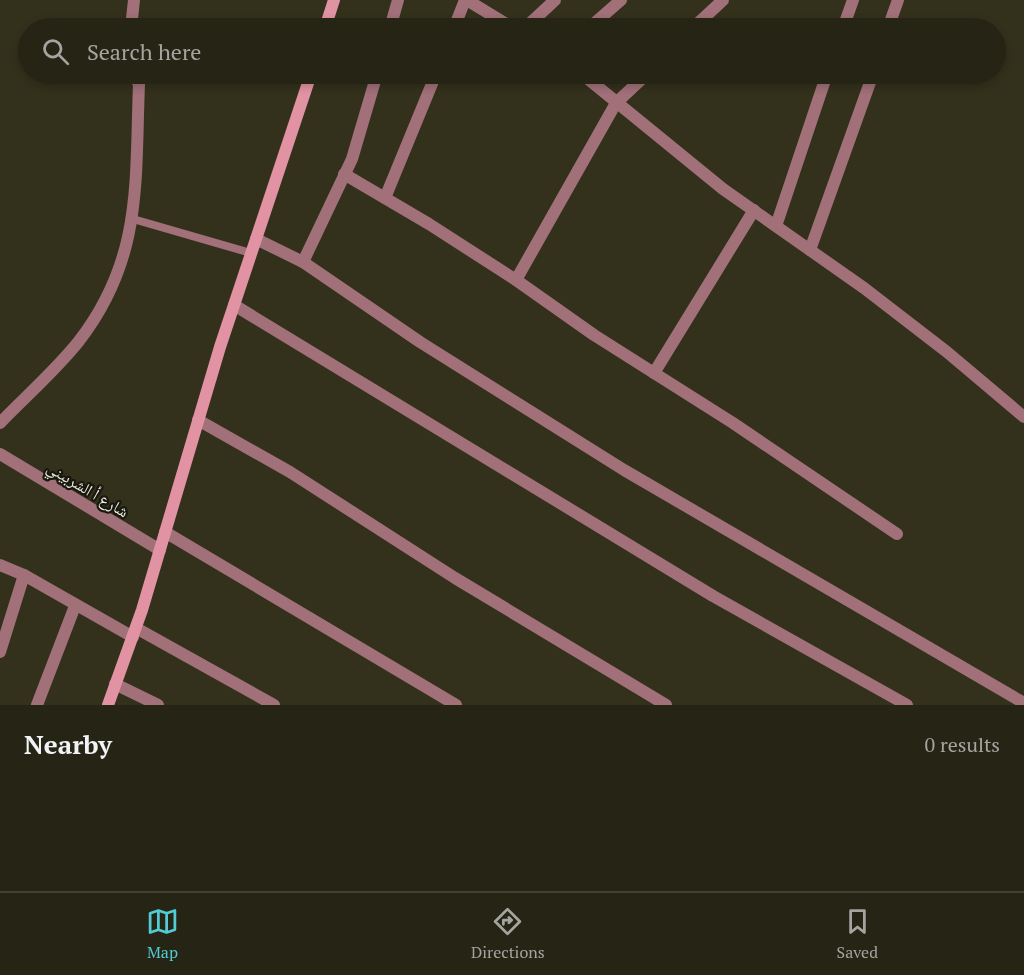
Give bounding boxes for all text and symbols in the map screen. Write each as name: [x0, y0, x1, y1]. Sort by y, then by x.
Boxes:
search box: [18, 18, 1006, 84]
icon: search: [39, 35, 72, 68]
text: Search here: [87, 37, 201, 66]
street label: شارع أ الشربيني: [42, 456, 133, 524]
text: Nearby: [24, 727, 112, 761]
text: 0 results: [925, 731, 1000, 758]
tab: Map: [146, 905, 179, 963]
tab: Directions: [471, 905, 545, 963]
tab: Saved: [837, 905, 878, 963]

